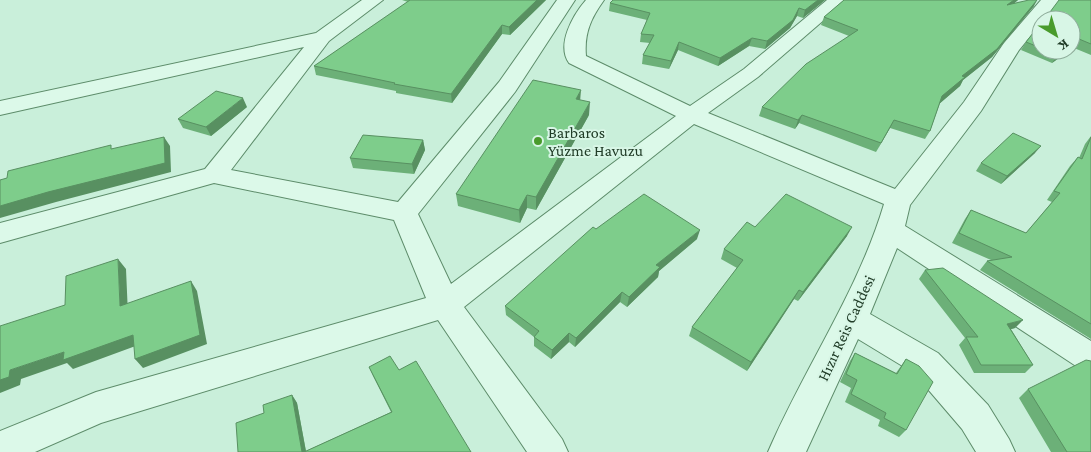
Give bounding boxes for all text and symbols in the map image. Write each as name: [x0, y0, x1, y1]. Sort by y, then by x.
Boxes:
north arrow: [1031, 10, 1081, 60]
text: K: [1055, 36, 1072, 55]
place label: Barbaros Yüzme Havuzu: [548, 124, 643, 159]
marker: Barbaros Yüzme Havuzu: [532, 135, 544, 147]
street label: Hızır Reis Caddesi: [814, 272, 878, 384]

